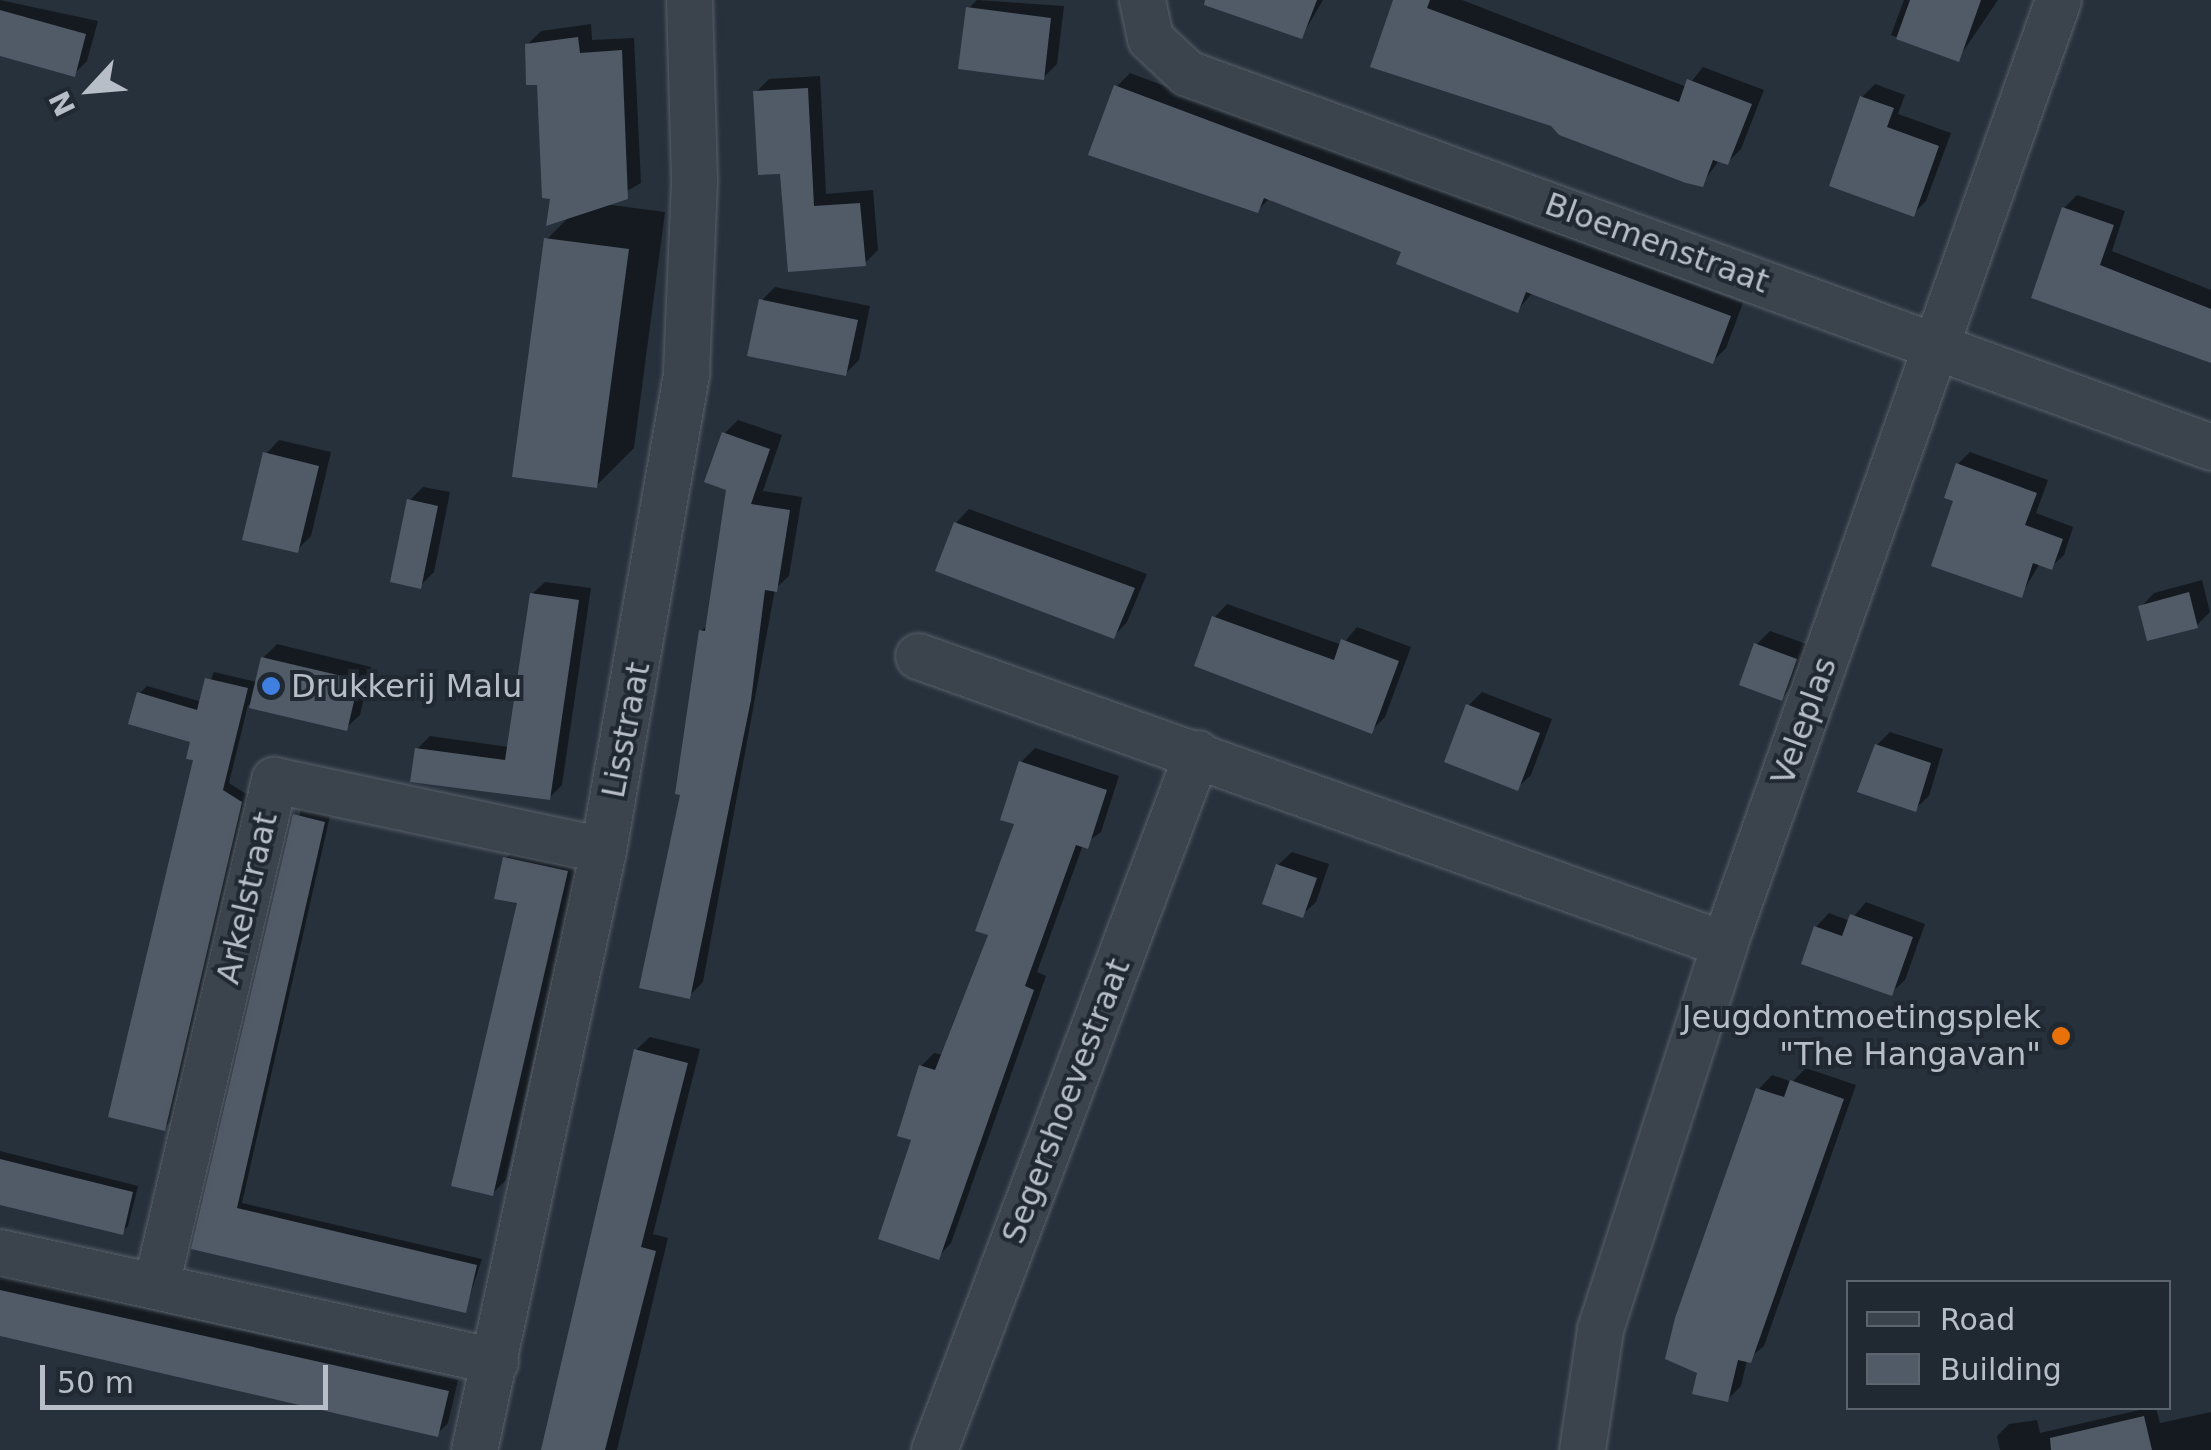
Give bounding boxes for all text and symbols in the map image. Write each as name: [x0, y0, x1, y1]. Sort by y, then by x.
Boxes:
north arrow: [40, 40, 140, 140]
text: N: [43, 86, 83, 121]
street label: Bloemenstraat: [1540, 185, 1774, 301]
street label: Veleplas: [1763, 652, 1845, 790]
street label: Lisstraat: [594, 659, 658, 801]
place label: Drukkerij Malu: [291, 667, 522, 705]
marker: Drukkerij Malu: [260, 675, 282, 697]
street label: Arkelstraat: [209, 808, 285, 988]
street label: Segershoevestraat: [994, 953, 1138, 1249]
place label: Jeugdontmoetingsplek "The Hangavan": [1682, 999, 2041, 1074]
marker: Jeugdontmoetingsplek "The Hangavan": [2050, 1025, 2072, 1047]
legend: [1846, 1280, 2171, 1410]
text: Road: [1940, 1302, 2015, 1337]
scale bar: [45, 1345, 332, 1407]
text: Building: [1940, 1352, 2062, 1387]
text: 50 m: [57, 1365, 134, 1400]

